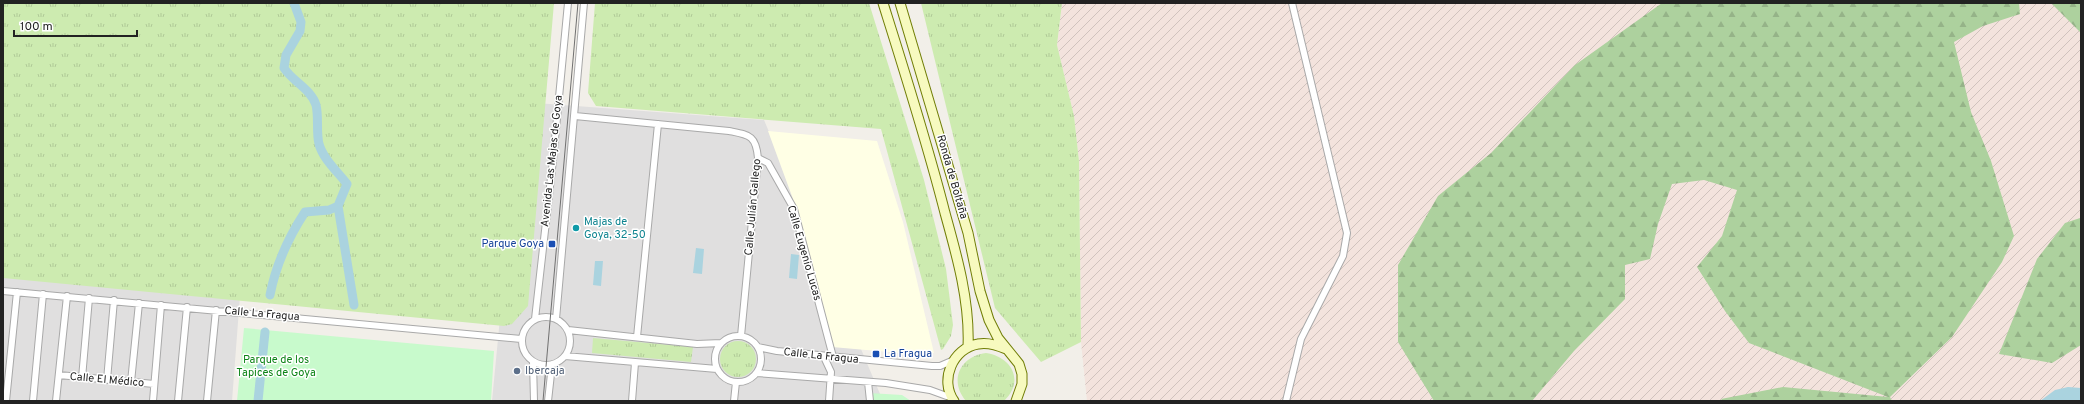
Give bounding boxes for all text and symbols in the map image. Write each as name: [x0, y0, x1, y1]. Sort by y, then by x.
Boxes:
scale bar: [14, 12, 137, 38]
text: 100 m: [20, 19, 53, 35]
street label: Avenida Las Majas de Goya: [538, 94, 566, 228]
street label: Ronda de Boltaña: [933, 133, 971, 221]
street label: Calle Julián Gallego: [742, 158, 764, 256]
street label: Calle Eugenio Lucas: [784, 204, 824, 302]
place label: Majas de Goya, 32-50: [584, 215, 646, 242]
marker: Majas de Goya, 32-50: [571, 223, 581, 233]
place label: Parque Goya: [481, 237, 544, 251]
marker: Parque Goya: [547, 239, 557, 249]
street label: Calle La Fragua: [224, 304, 300, 324]
street label: Calle La Fragua: [783, 345, 859, 367]
place label: La Fragua: [884, 347, 932, 361]
marker: La Fragua: [871, 349, 881, 359]
park label: Parque de los Tapices de Goya: [236, 353, 316, 380]
place label: Ibercaja: [525, 364, 565, 378]
marker: Ibercaja: [512, 366, 522, 376]
street label: Calle El Médico: [69, 370, 145, 390]

